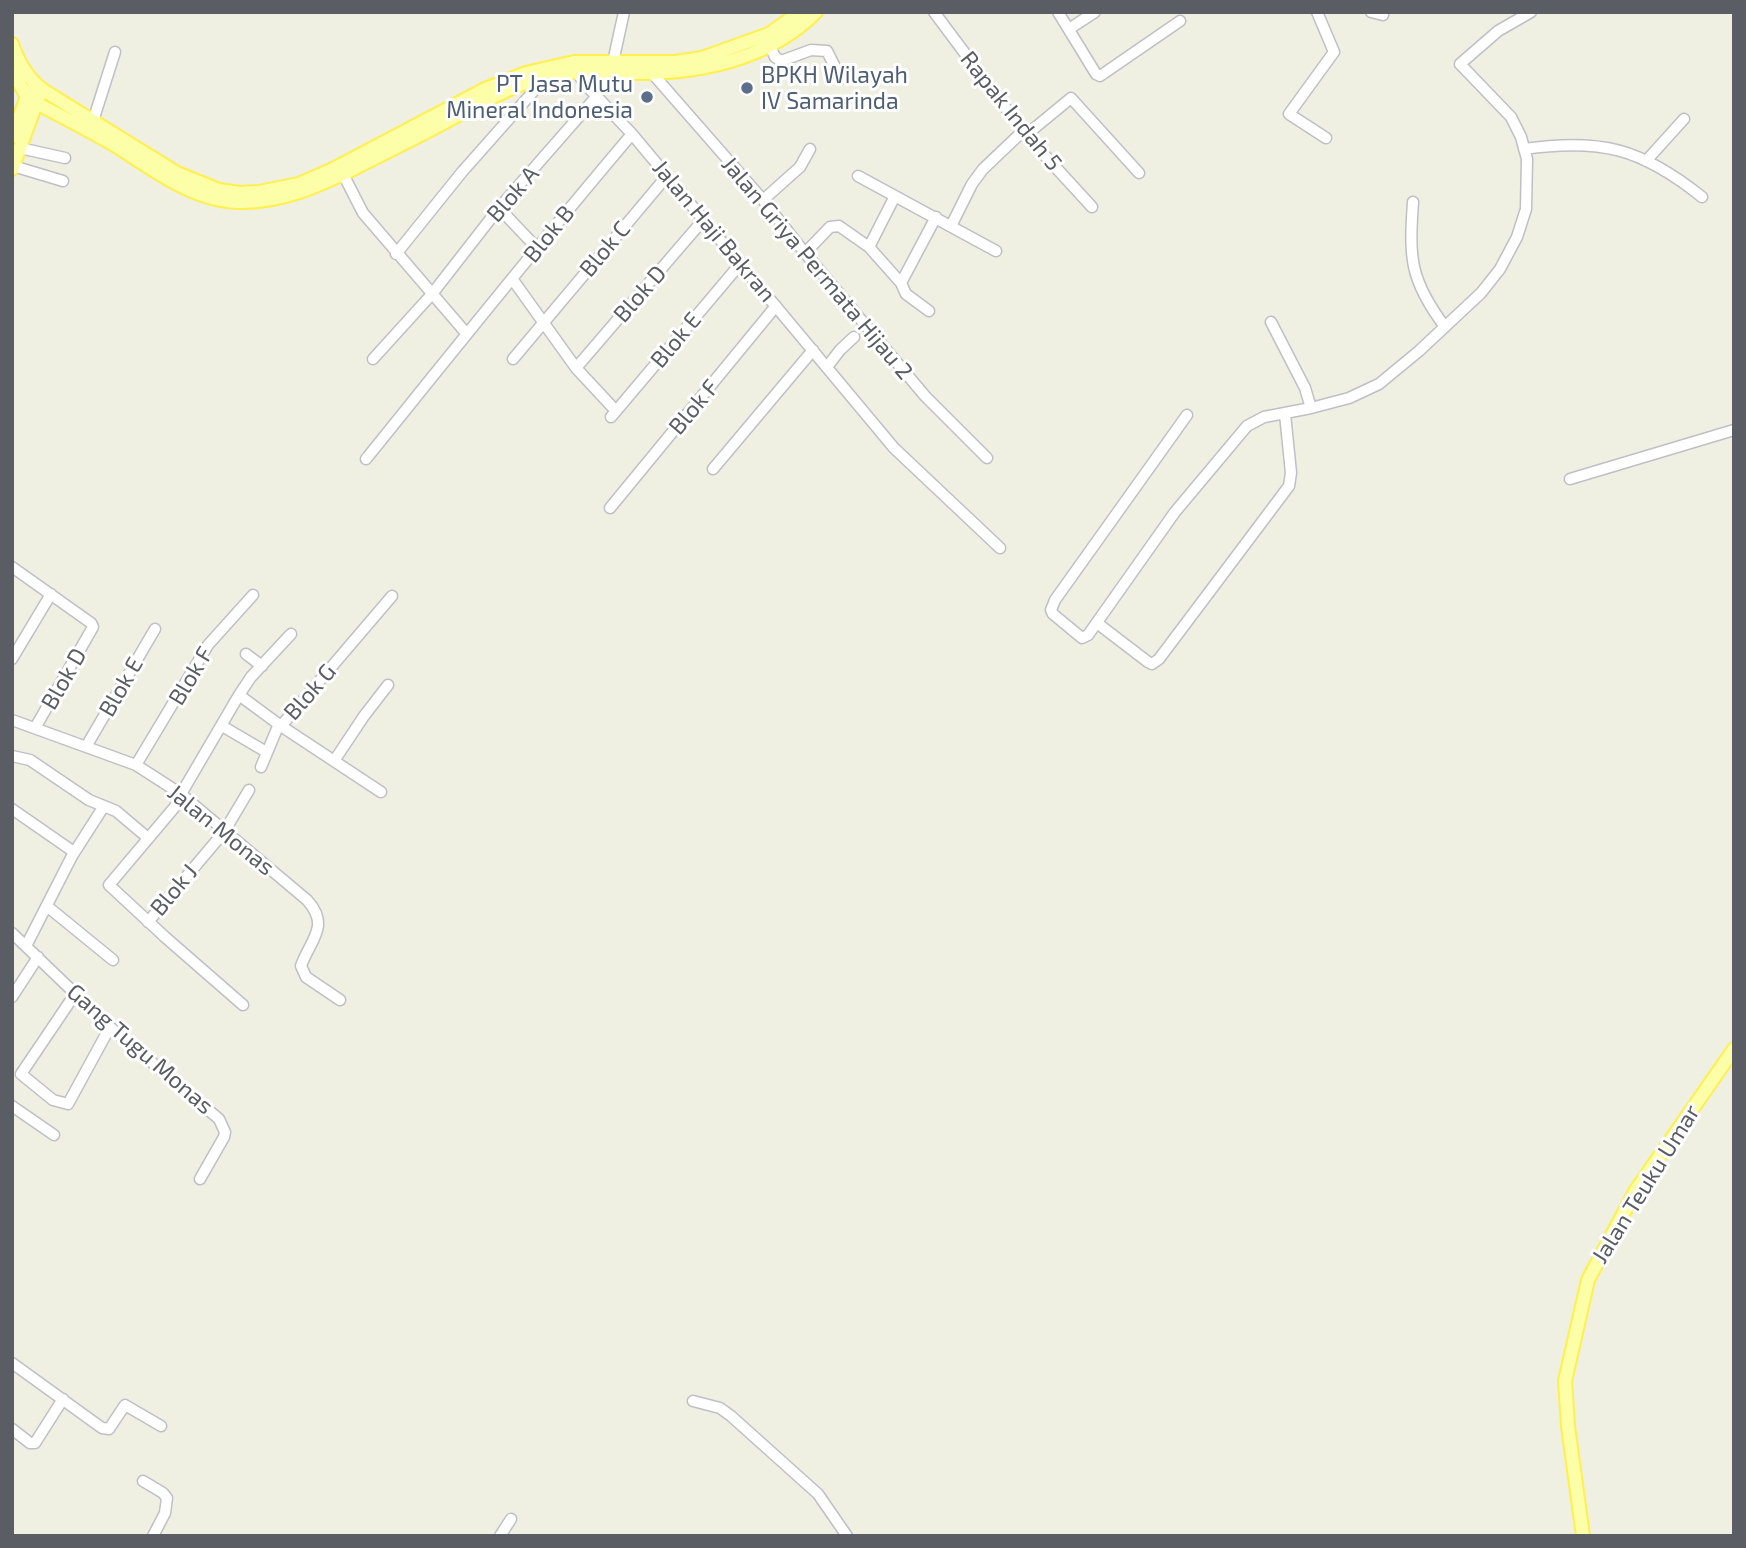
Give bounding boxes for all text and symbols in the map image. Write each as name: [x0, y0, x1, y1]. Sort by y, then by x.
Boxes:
street label: Rapak Indah 5: [954, 46, 1068, 176]
place label: BPKH Wilayah IV Samarinda: [761, 61, 908, 115]
place label: PT Jasa Mutu Mineral Indonesia: [446, 70, 633, 124]
marker: BPKH Wilayah IV Samarinda: [739, 80, 755, 96]
marker: PT Jasa Mutu Mineral Indonesia: [639, 89, 655, 105]
street label: Jalan Griya Permata Hijau 2: [716, 151, 918, 385]
street label: Jalan Haji Bakran: [647, 154, 781, 308]
street label: Blok A: [481, 160, 545, 228]
street label: Blok B: [518, 200, 580, 268]
street label: Blok C: [574, 216, 636, 282]
street label: Blok D: [608, 260, 672, 328]
street label: Blok E: [645, 307, 707, 373]
street label: Blok F: [663, 374, 725, 440]
street label: Blok F: [163, 642, 219, 710]
street label: Blok D: [35, 643, 93, 715]
street label: Blok E: [93, 652, 149, 722]
street label: Blok G: [278, 658, 342, 726]
street label: Jalan Monas: [162, 779, 280, 881]
street label: Blok J: [145, 859, 203, 921]
street label: Gang Tugu Monas: [61, 978, 219, 1120]
street label: Jalan Teuku Umar: [1586, 1100, 1706, 1268]

